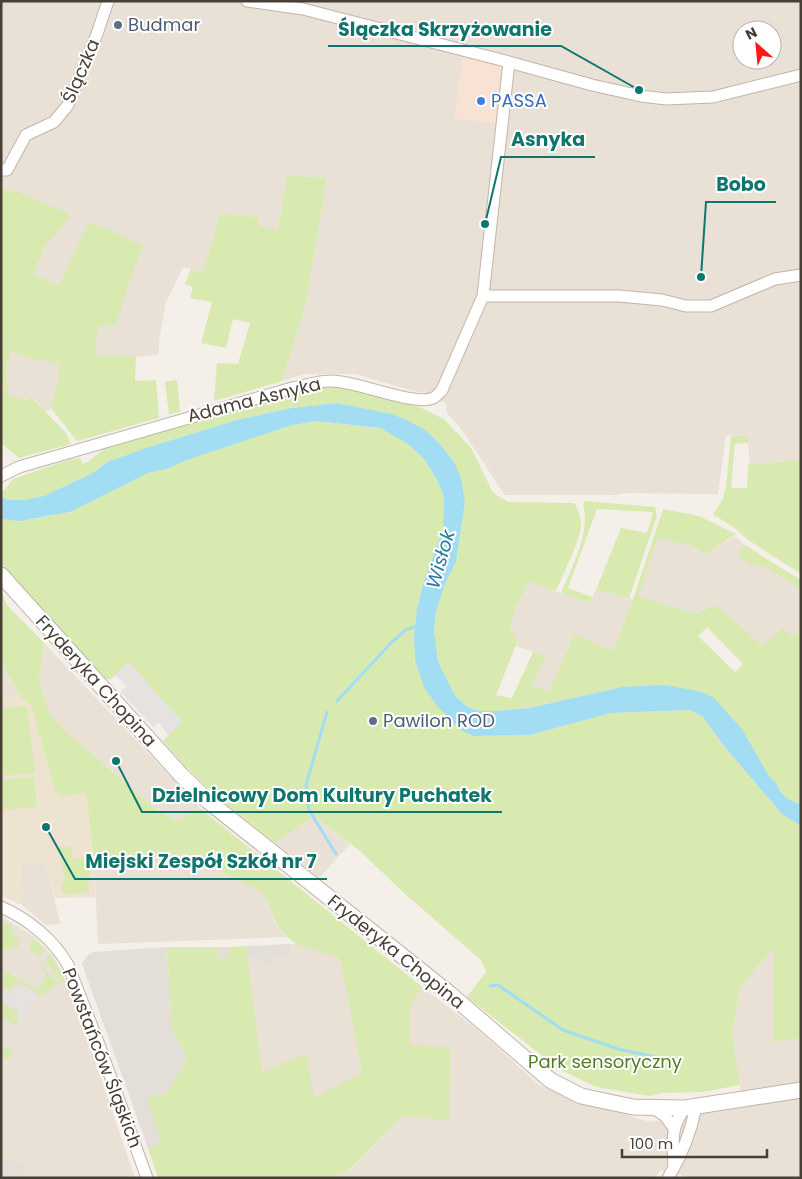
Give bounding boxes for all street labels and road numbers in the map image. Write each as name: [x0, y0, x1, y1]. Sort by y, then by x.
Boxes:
street label: Ślączka: [56, 35, 105, 107]
street label: Adama Asnyka: [185, 371, 323, 428]
street label: Fryderyka Chopina: [30, 609, 162, 752]
street label: Fryderyka Chopina: [323, 889, 470, 1015]
street label: Powstańców Śląskich: [57, 964, 148, 1151]

